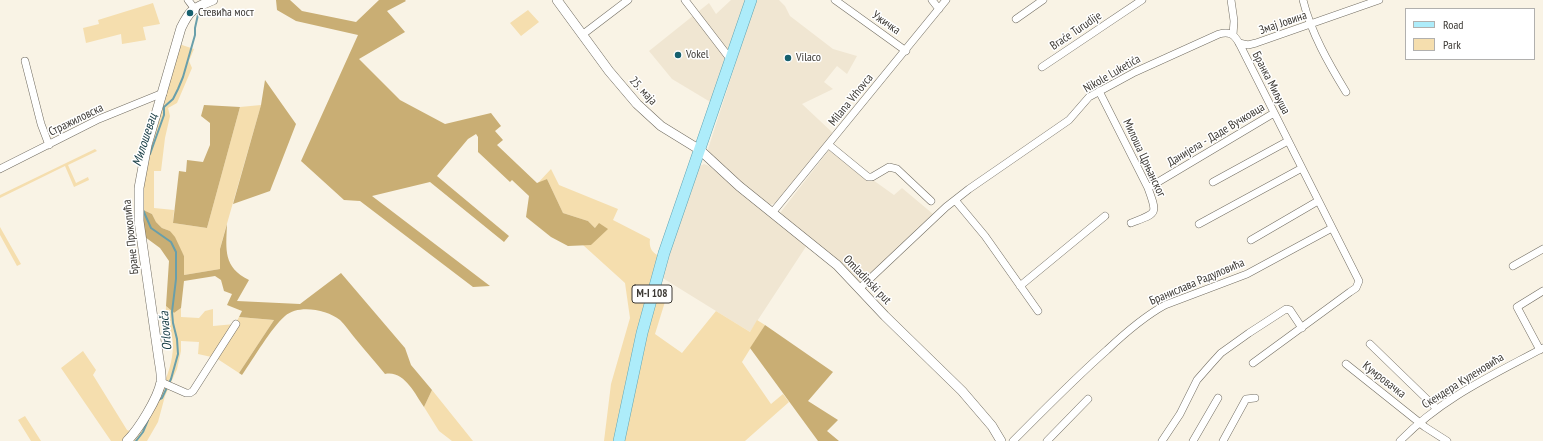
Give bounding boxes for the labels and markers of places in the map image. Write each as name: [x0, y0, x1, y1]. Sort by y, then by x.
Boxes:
place label: Стевића мост: [198, 6, 254, 20]
marker: Стевића мост: [185, 8, 195, 18]
place label: Vokel: [686, 48, 708, 62]
marker: Vokel: [673, 50, 683, 60]
place label: Vilaco: [796, 51, 821, 65]
marker: Vilaco: [783, 53, 793, 63]

